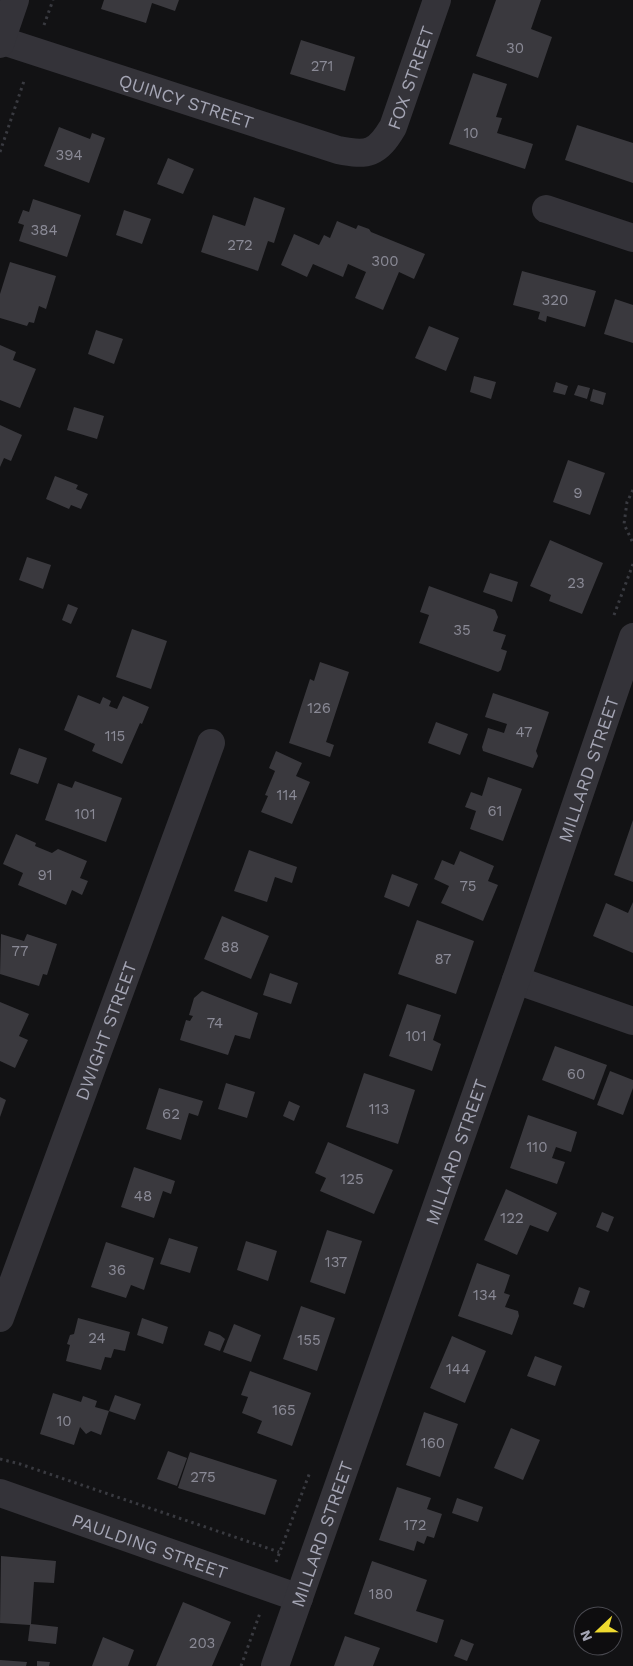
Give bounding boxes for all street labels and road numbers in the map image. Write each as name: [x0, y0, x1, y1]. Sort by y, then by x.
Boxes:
street label: FOX STREET: [382, 23, 438, 132]
street label: QUINCY STREET: [116, 69, 257, 132]
street label: MILLARD STREET: [553, 693, 623, 845]
street label: DWIGHT STREET: [70, 958, 140, 1103]
street label: MILLARD STREET: [420, 1076, 491, 1227]
street label: MILLARD STREET: [286, 1458, 357, 1610]
street label: PAULDING STREET: [69, 1509, 231, 1583]

